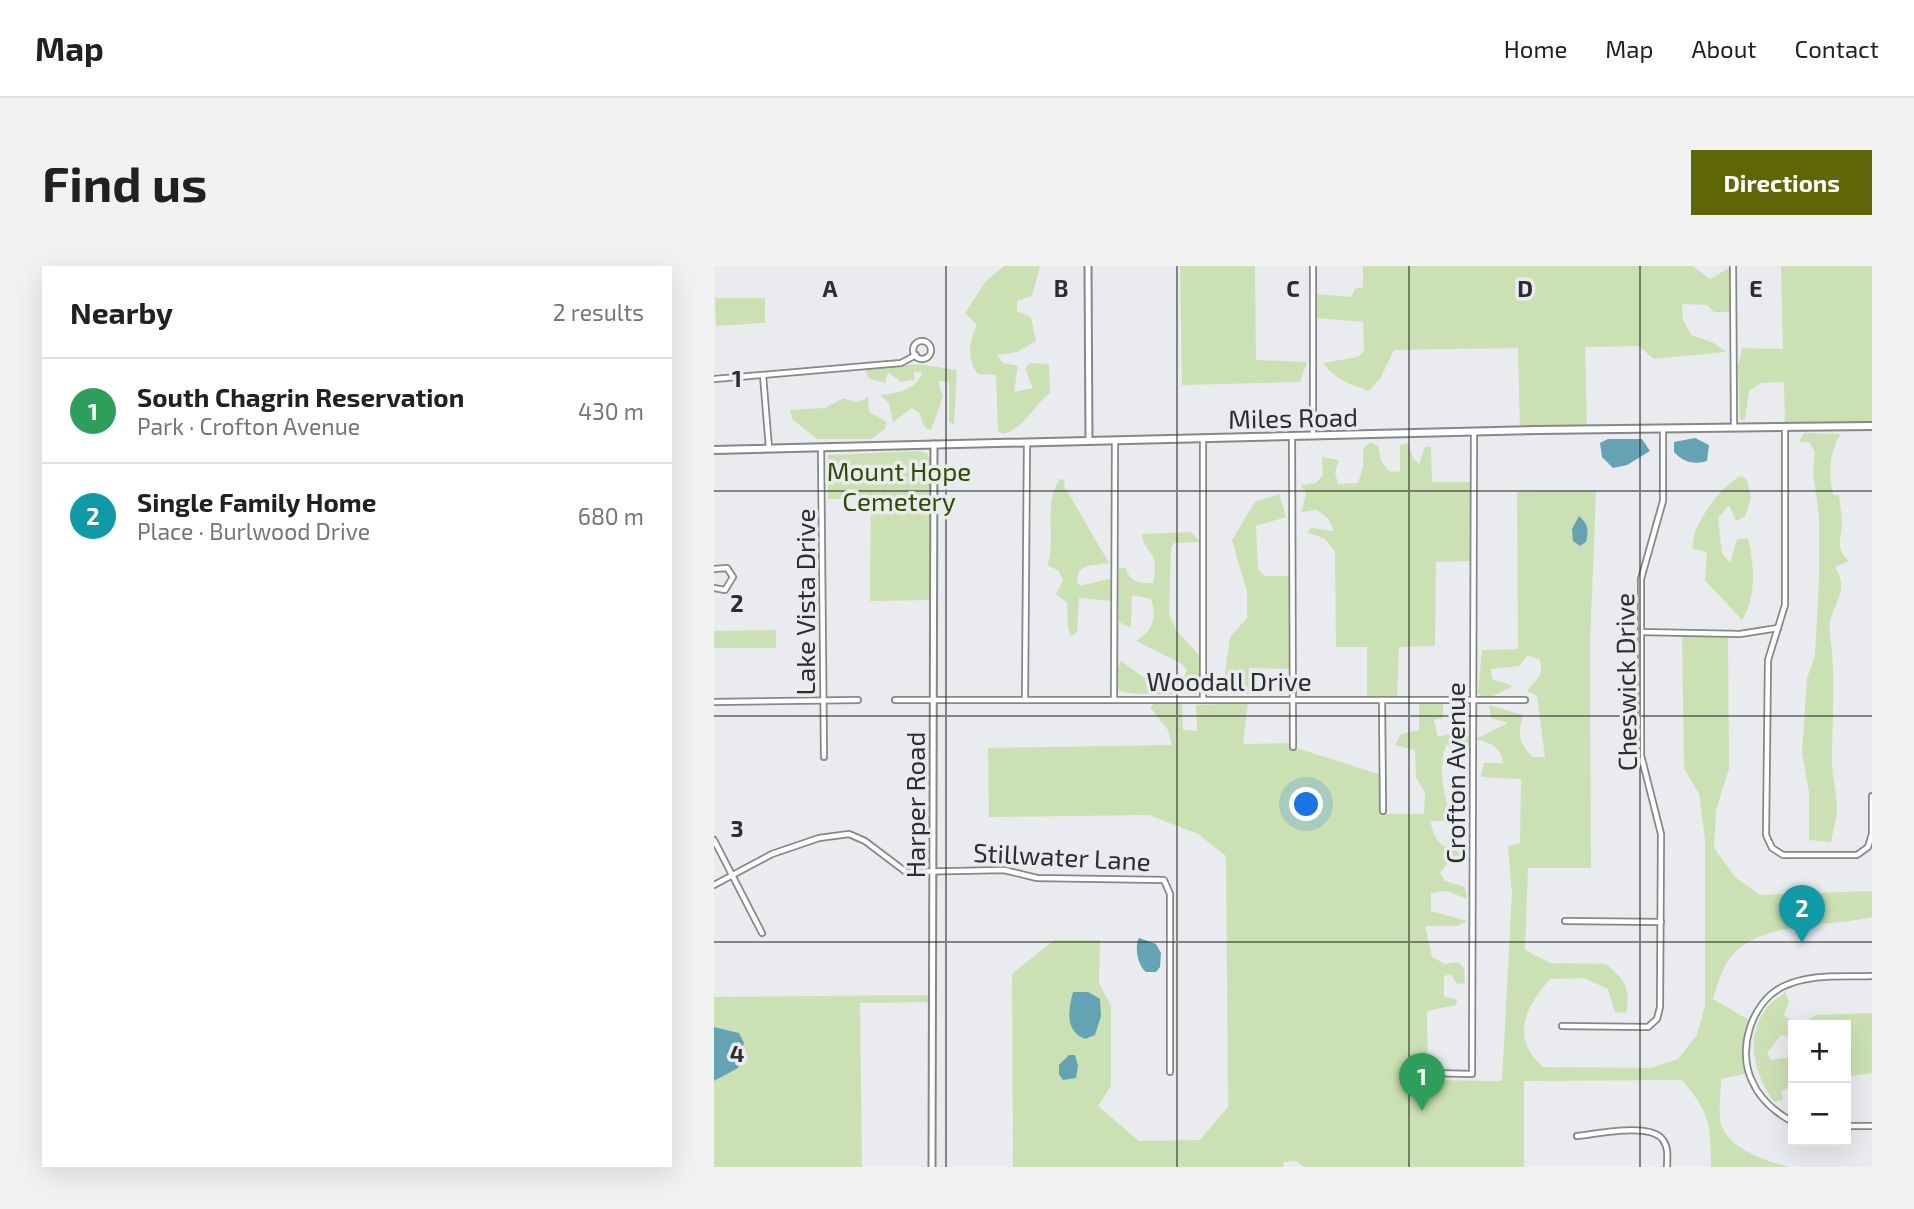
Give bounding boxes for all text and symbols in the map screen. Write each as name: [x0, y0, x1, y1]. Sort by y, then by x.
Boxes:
text: Map: [35, 28, 104, 68]
text: Home: [1504, 34, 1567, 63]
text: Map: [1605, 34, 1653, 63]
text: About: [1691, 34, 1757, 63]
text: Contact: [1795, 34, 1879, 63]
button: Directions: [1691, 150, 1872, 215]
text: Find us: [42, 153, 207, 212]
text: A: [822, 274, 838, 302]
text: B: [1054, 274, 1068, 302]
text: C: [1286, 274, 1300, 302]
text: D: [1517, 274, 1533, 302]
text: E: [1749, 274, 1763, 302]
text: Nearby: [70, 294, 173, 330]
text: 2 results: [553, 298, 644, 326]
text: 1: [732, 364, 742, 392]
text: South Chagrin Reservation: [137, 381, 464, 412]
text: 1: [88, 397, 98, 425]
text: 430 m: [578, 397, 644, 425]
street label: Miles Road: [1228, 400, 1358, 434]
text: Park · Crofton Avenue: [137, 412, 360, 440]
park label: Mount Hope Cemetery: [827, 455, 971, 516]
text: Single Family Home: [137, 486, 376, 517]
text: 2: [86, 502, 100, 530]
text: 680 m: [578, 502, 644, 530]
street label: Lake Vista Drive: [789, 509, 820, 695]
text: Place · Burlwood Drive: [137, 517, 370, 545]
text: 2: [730, 589, 744, 617]
street label: Cheswick Drive: [1608, 593, 1642, 771]
street label: Woodall Drive: [1146, 665, 1312, 696]
street label: Crofton Avenue: [1439, 682, 1470, 864]
street label: Harper Road: [899, 732, 930, 878]
your location: [1289, 787, 1323, 821]
text: 3: [730, 814, 744, 842]
street label: Stillwater Lane: [972, 836, 1152, 876]
pin: 2: [1779, 885, 1825, 943]
map controls: [1788, 1020, 1851, 1146]
button: +: [1788, 1020, 1851, 1083]
text: 4: [730, 1039, 744, 1067]
pin: 1: [1399, 1053, 1445, 1111]
button: −: [1788, 1083, 1851, 1146]

